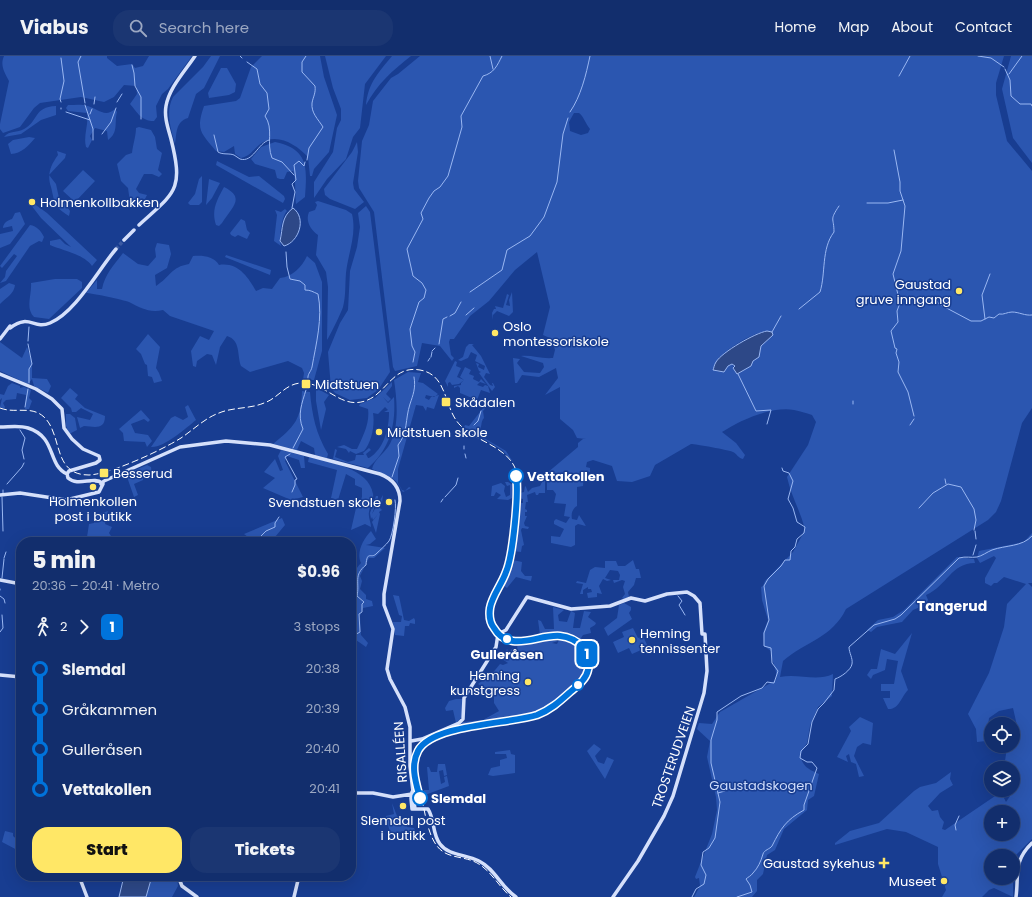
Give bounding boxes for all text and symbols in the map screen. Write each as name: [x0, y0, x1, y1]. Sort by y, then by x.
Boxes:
search box: [113, 10, 393, 46]
text: Viabus: [20, 14, 89, 41]
icon: search: [127, 17, 149, 39]
text: Search here: [159, 17, 249, 38]
text: Home: [774, 17, 816, 37]
text: Map: [838, 17, 869, 37]
text: About: [891, 17, 933, 37]
text: Contact: [955, 17, 1012, 37]
place label: Holmenkollbakken: [40, 193, 159, 212]
marker: Holmenkollbakken: [27, 197, 37, 207]
place label: Gaustad gruve inngang: [856, 275, 951, 309]
marker: Gaustad gruve inngang: [954, 286, 964, 296]
place label: Oslo montessoriskole: [503, 317, 609, 351]
marker: Oslo montessoriskole: [490, 328, 500, 338]
place label: Midtstuen: [315, 375, 379, 394]
marker: Midtstuen: [300, 378, 312, 390]
place label: Skådalen: [455, 393, 515, 412]
marker: Skådalen: [440, 396, 452, 408]
place label: Midtstuen skole: [387, 423, 488, 442]
marker: Midtstuen skole: [374, 427, 384, 437]
place label: Besserud: [113, 464, 173, 483]
marker: Besserud: [98, 467, 110, 479]
place label: Vettakollen: [527, 467, 605, 486]
marker: Vettakollen: [508, 468, 524, 484]
marker: Holmenkollen post i butikk: [88, 482, 98, 492]
place label: Holmenkollen post i butikk: [49, 492, 137, 526]
place label: Svendstuen skole: [268, 493, 381, 512]
marker: Svendstuen skole: [384, 497, 394, 507]
text: 5 min: [32, 545, 96, 576]
text: $0.96: [297, 561, 340, 582]
text: 20:36 – 20:41 · Metro: [32, 576, 160, 595]
district label: Tangerud: [917, 596, 987, 616]
icon: walk: [32, 616, 54, 638]
icon: forward: [73, 616, 95, 638]
text: 2: [60, 617, 67, 636]
text: 1: [109, 617, 115, 637]
text: 3 stops: [293, 617, 340, 636]
place label: Heming tennissenter: [640, 624, 720, 658]
marker: Gulleråsen: [501, 633, 513, 645]
marker: Heming tennissenter: [627, 635, 637, 645]
line badge: 1: [574, 641, 600, 667]
text: 1: [584, 644, 590, 664]
place label: Gulleråsen: [471, 645, 544, 664]
text: Slemdal: [62, 659, 126, 680]
text: 20:38: [306, 659, 340, 678]
place label: Heming kunstgress: [450, 666, 520, 700]
marker: Heming kunstgress: [523, 677, 533, 687]
unlabelled marker: [572, 679, 584, 691]
text: Gråkammen: [62, 699, 157, 720]
text: 20:39: [306, 699, 340, 718]
street label: TROSTERUDVEIEN: [647, 704, 700, 811]
map controls: [984, 717, 1020, 885]
button: locate: [984, 717, 1020, 753]
street label: RISALLÉEN: [389, 721, 412, 783]
text: Gulleråsen: [62, 739, 142, 760]
text: 20:40: [305, 739, 340, 758]
button: layers: [984, 761, 1020, 797]
park label: Gaustadskogen: [709, 776, 813, 795]
text: Vettakollen: [62, 779, 152, 800]
text: 20:41: [309, 779, 340, 798]
place label: Slemdal: [431, 789, 486, 808]
marker: Slemdal: [412, 790, 428, 806]
marker: Slemdal post i butikk: [398, 801, 408, 811]
button: +: [984, 805, 1020, 841]
place label: Slemdal post i butikk: [360, 811, 446, 845]
button: Start: [32, 827, 182, 873]
button: Tickets: [190, 827, 340, 873]
button: −: [984, 849, 1020, 885]
place label: Gaustad sykehus: [763, 854, 875, 873]
marker: Gaustad sykehus: [878, 857, 890, 869]
place label: Museet: [889, 872, 936, 891]
marker: Museet: [939, 876, 949, 886]

